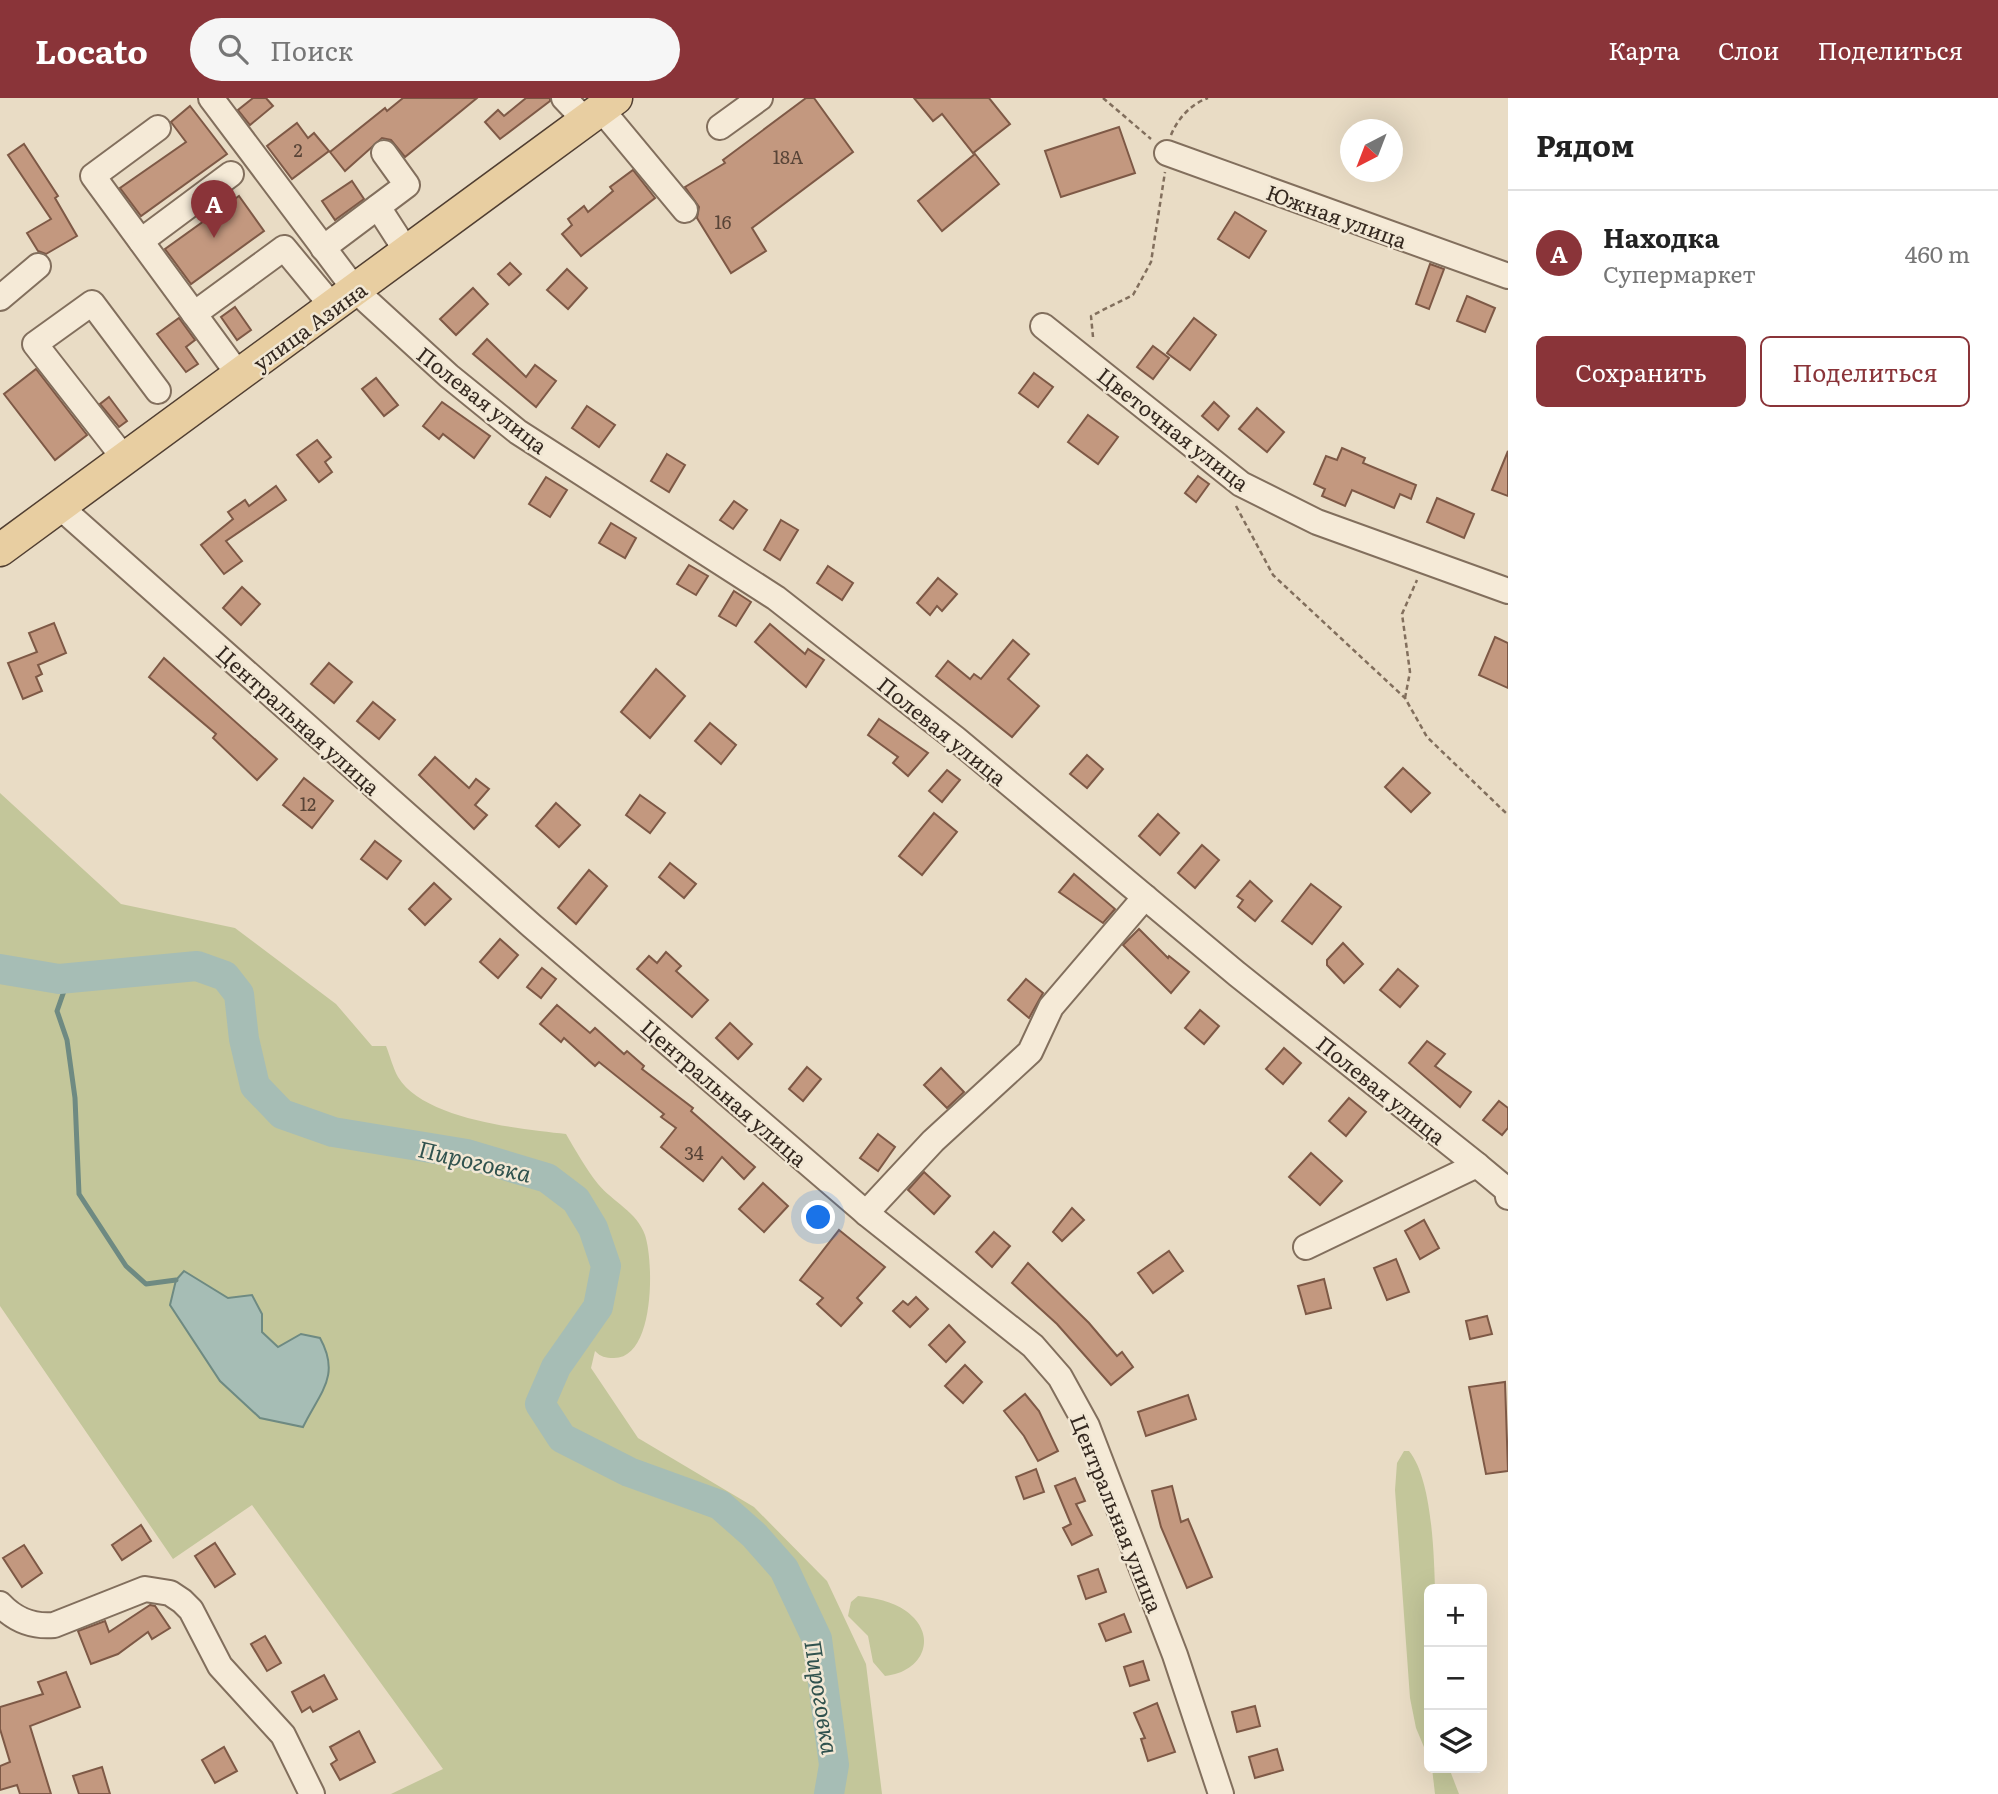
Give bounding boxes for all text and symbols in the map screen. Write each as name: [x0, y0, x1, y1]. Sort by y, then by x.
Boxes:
search box: [190, 18, 680, 81]
text: Locato: [35, 25, 148, 74]
icon: search: [214, 30, 252, 68]
text: Поиск: [270, 30, 353, 69]
text: Карта: [1608, 32, 1680, 67]
text: Слои: [1718, 32, 1779, 67]
text: Поделиться: [1817, 32, 1963, 67]
north arrow: [1340, 119, 1403, 182]
text: Рядом: [1536, 122, 1634, 166]
house number: 2: [293, 136, 303, 163]
house number: 18А: [773, 143, 803, 170]
street label: Южная улица: [1262, 175, 1412, 255]
pin: A: [191, 180, 237, 238]
house number: 16: [715, 208, 732, 235]
text: Находка: [1603, 217, 1720, 256]
text: A: [1550, 236, 1568, 270]
text: 460 m: [1905, 236, 1970, 270]
text: Супермаркет: [1603, 256, 1756, 290]
street label: улица Азина: [246, 273, 373, 377]
button: Сохранить: [1536, 336, 1746, 407]
button: Поделиться: [1760, 336, 1970, 407]
street label: Полевая улица: [411, 338, 555, 460]
street label: Цветочная улица: [1092, 359, 1257, 498]
street label: Центральная улица: [210, 637, 388, 802]
street label: Полевая улица: [872, 668, 1015, 792]
house number: 12: [300, 790, 316, 817]
street label: Центральная улица: [635, 1011, 815, 1173]
street label: Полевая улица: [1311, 1027, 1454, 1151]
water label: Пироговка: [415, 1130, 535, 1190]
house number: 34: [684, 1139, 704, 1166]
your location: [801, 1200, 835, 1234]
street label: Центральная улица: [1064, 1409, 1172, 1617]
map controls: [1424, 1584, 1487, 1773]
button: +: [1424, 1584, 1487, 1647]
water label: Пироговка: [797, 1638, 849, 1756]
button: −: [1424, 1647, 1487, 1710]
button: layers: [1424, 1710, 1487, 1773]

